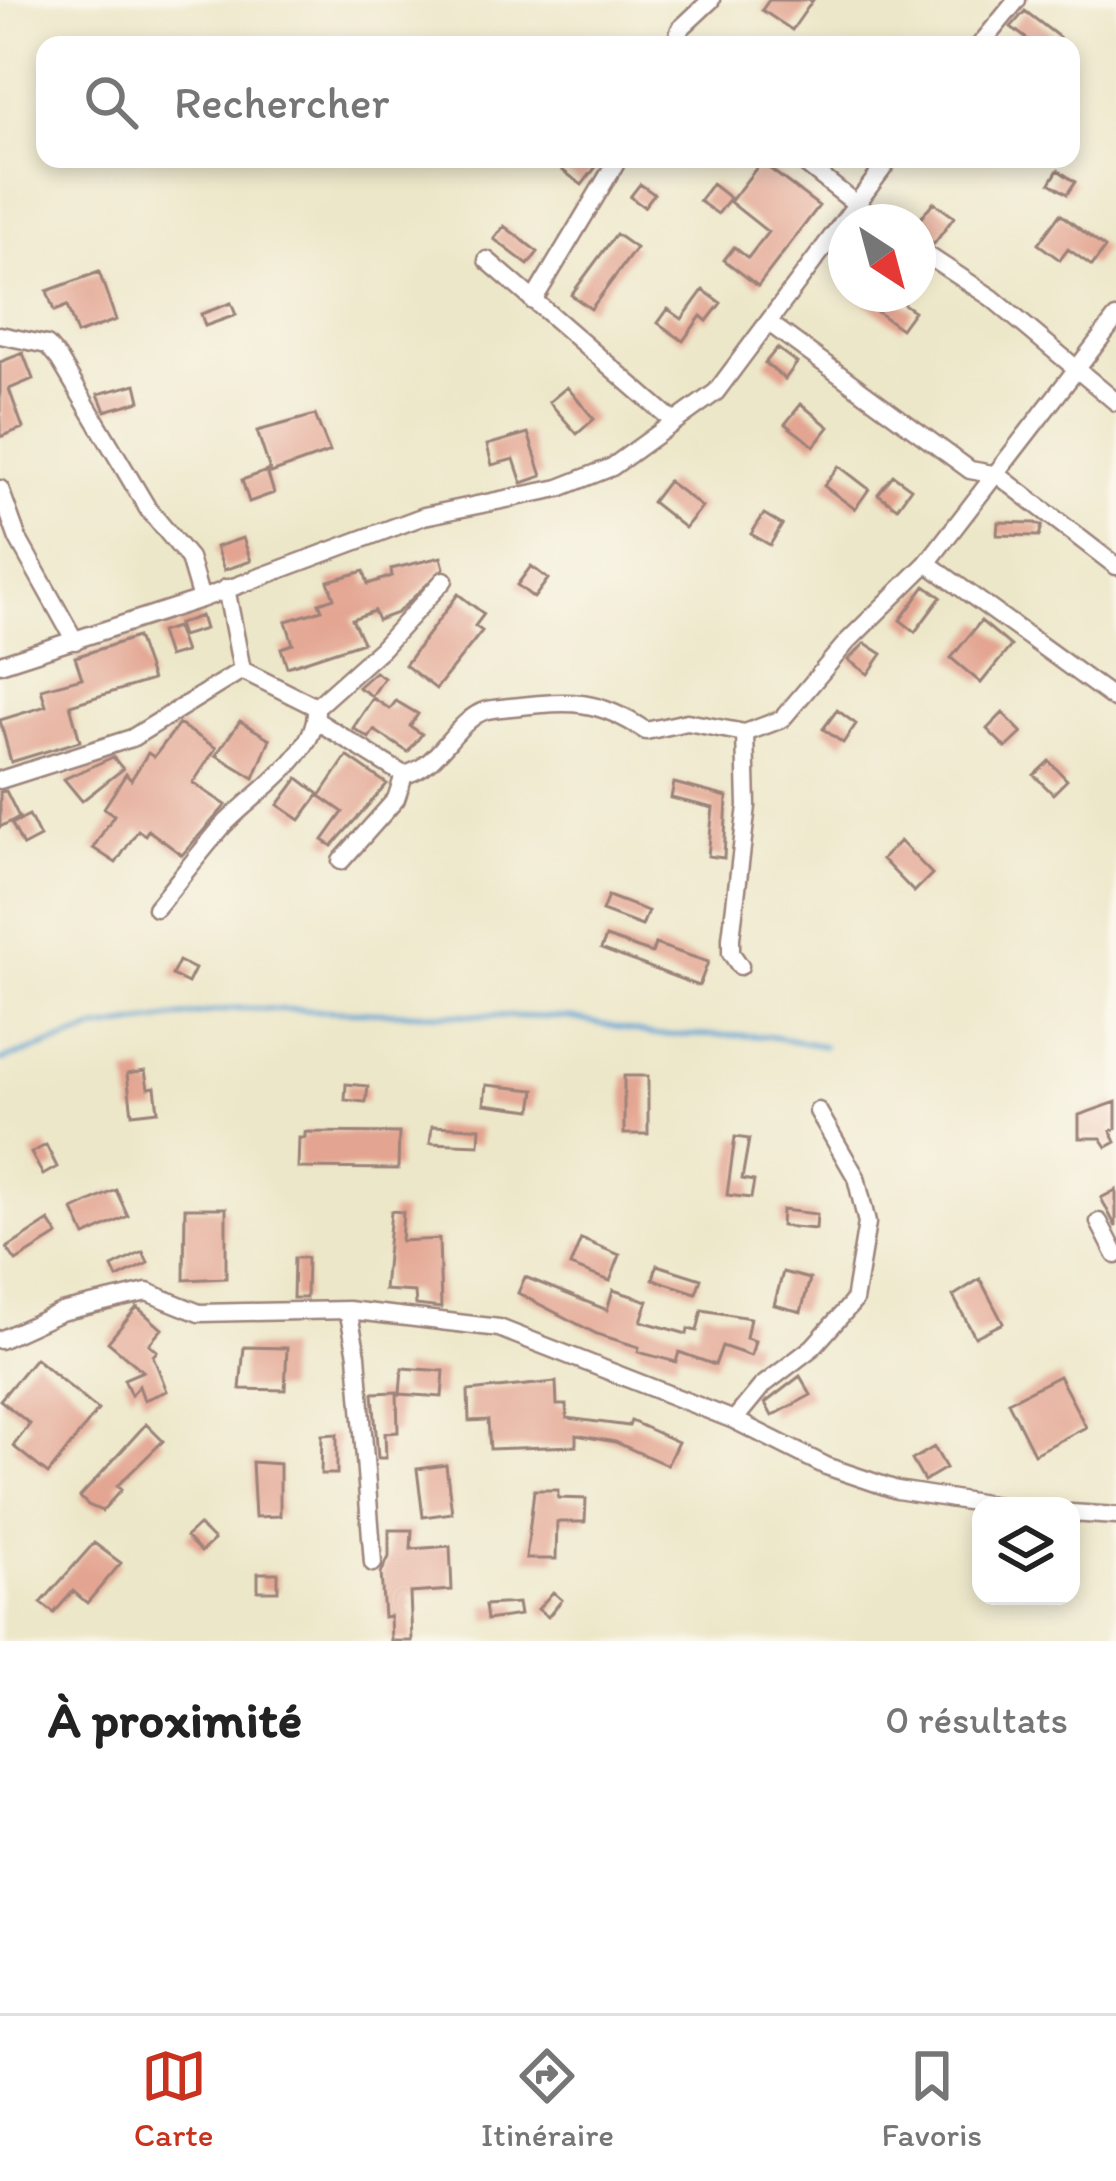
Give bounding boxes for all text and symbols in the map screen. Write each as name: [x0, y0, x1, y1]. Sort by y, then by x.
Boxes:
search box: [36, 36, 1080, 168]
icon: search: [78, 69, 144, 135]
text: Rechercher: [174, 75, 389, 129]
north arrow: [828, 204, 936, 312]
map controls: [972, 1497, 1080, 1605]
button: layers: [972, 1497, 1080, 1605]
text: À proximité: [48, 1689, 302, 1750]
text: 0 résultats: [885, 1696, 1068, 1743]
tab: Carte: [134, 2043, 213, 2154]
tab: Itinéraire: [481, 2043, 614, 2154]
tab: Favoris: [882, 2043, 982, 2154]

